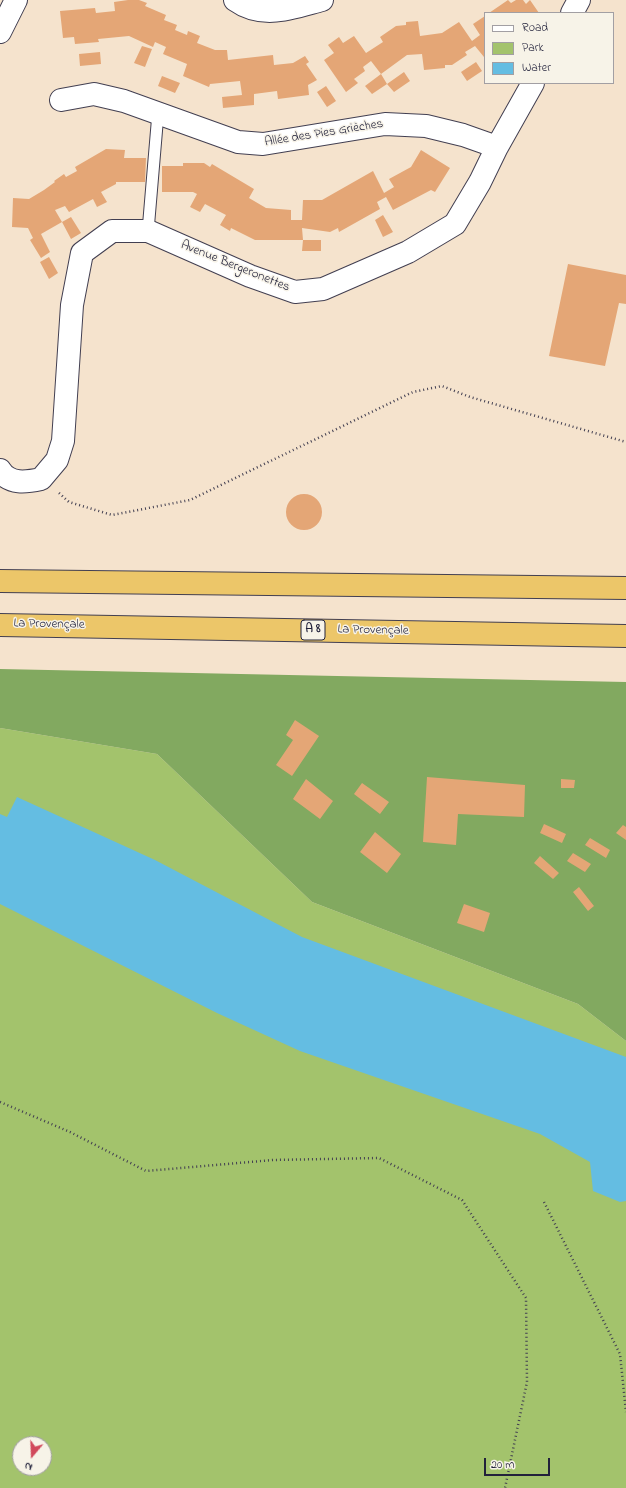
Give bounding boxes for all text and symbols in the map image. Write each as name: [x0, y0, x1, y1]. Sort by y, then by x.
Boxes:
legend: [484, 12, 614, 84]
text: Road: [522, 19, 548, 37]
text: Park: [522, 39, 544, 57]
text: Water: [522, 59, 551, 77]
street label: Allée des Pies Grièches: [264, 117, 384, 151]
street label: Avenue Bergeronettes: [178, 238, 292, 296]
street label: La Provençale: [13, 617, 85, 633]
road number: A 8: [301, 620, 325, 640]
street label: La Provençale: [337, 623, 409, 639]
north arrow: [12, 1436, 52, 1476]
scale bar: [486, 1450, 552, 1476]
text: 20 m: [491, 1456, 514, 1474]
text: N: [22, 1458, 35, 1475]

